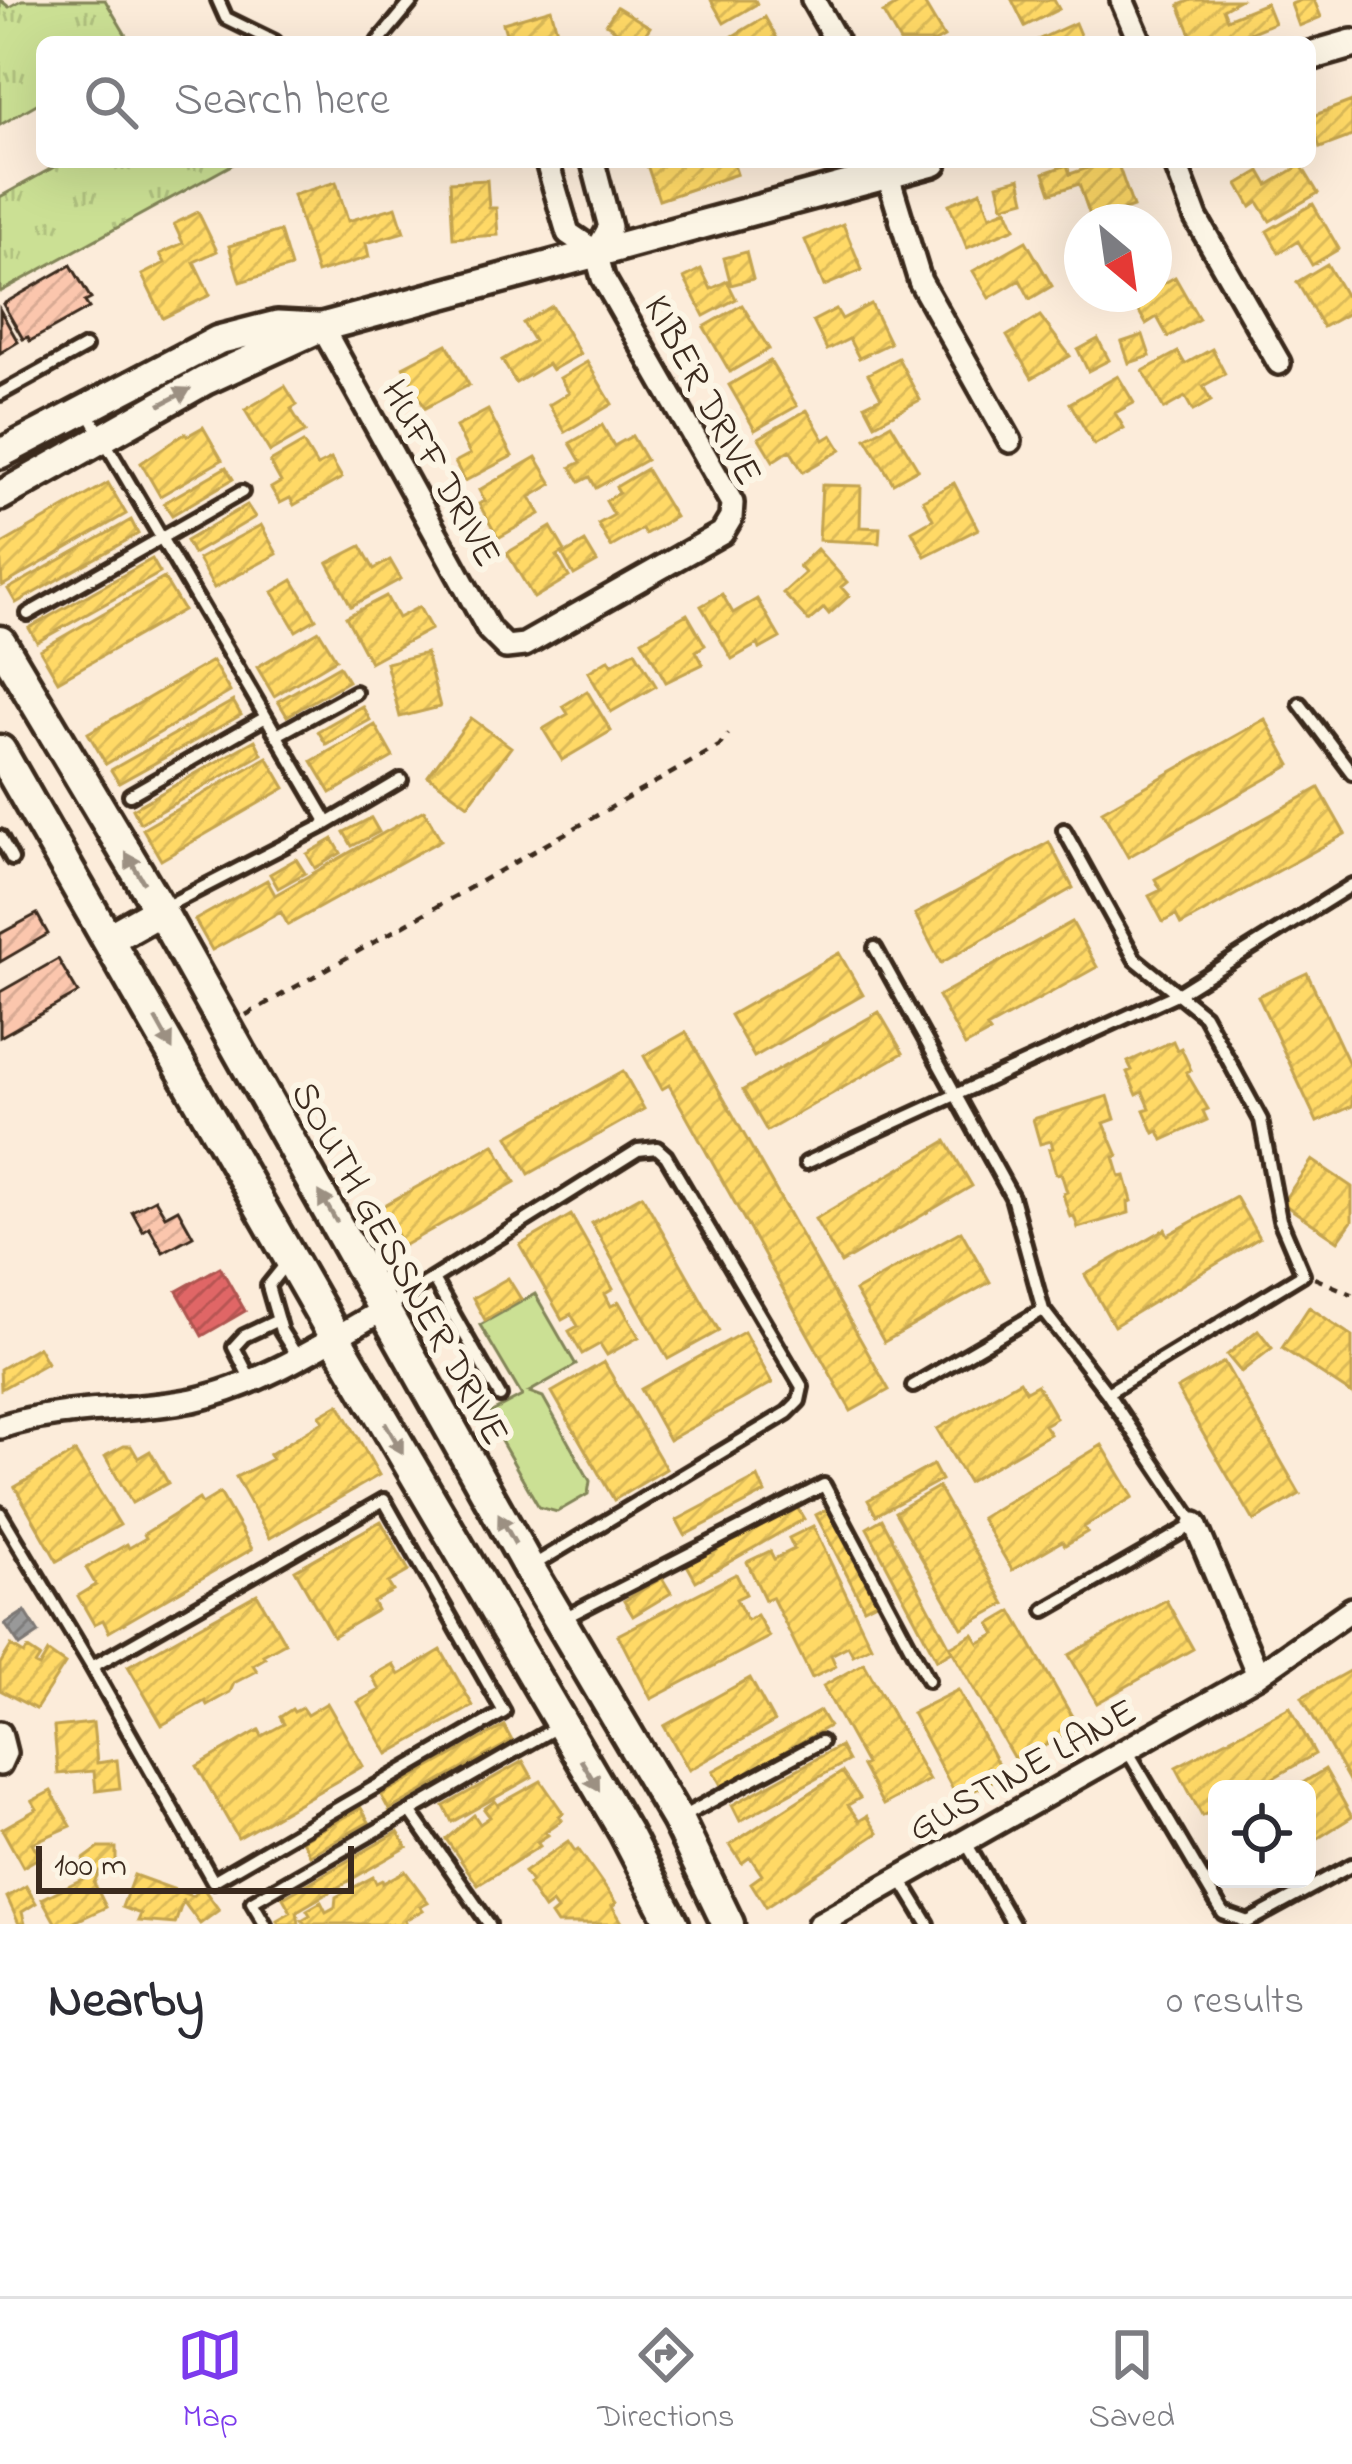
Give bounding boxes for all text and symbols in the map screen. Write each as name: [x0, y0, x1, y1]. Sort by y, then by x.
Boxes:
search box: [36, 36, 1316, 168]
icon: search: [78, 69, 144, 135]
text: Search here: [174, 69, 390, 135]
north arrow: [1064, 204, 1172, 312]
street label: KIBER DRIVE: [627, 286, 775, 496]
street label: HUFF DRIVE: [364, 370, 514, 578]
one-way arrow: [158, 387, 193, 408]
one-way arrow: [125, 851, 146, 884]
one-way arrow: [152, 1017, 173, 1051]
street label: SOUTH GESSNER DRIVE: [274, 1072, 522, 1457]
one-way arrow: [318, 1190, 339, 1223]
one-way arrow: [383, 1421, 404, 1455]
one-way arrow: [497, 1511, 518, 1546]
street label: GUSTINE LANE: [898, 1685, 1148, 1858]
one-way arrow: [579, 1758, 600, 1792]
map controls: [1208, 1780, 1316, 1888]
button: locate: [1208, 1780, 1316, 1888]
scale bar: [36, 1840, 354, 1893]
text: 100 m: [54, 1843, 127, 1891]
text: Nearby: [48, 1965, 204, 2040]
text: 0 results: [1166, 1974, 1304, 2031]
tab: Map: [177, 2322, 243, 2442]
tab: Directions: [597, 2322, 734, 2442]
tab: Saved: [1089, 2322, 1175, 2442]

